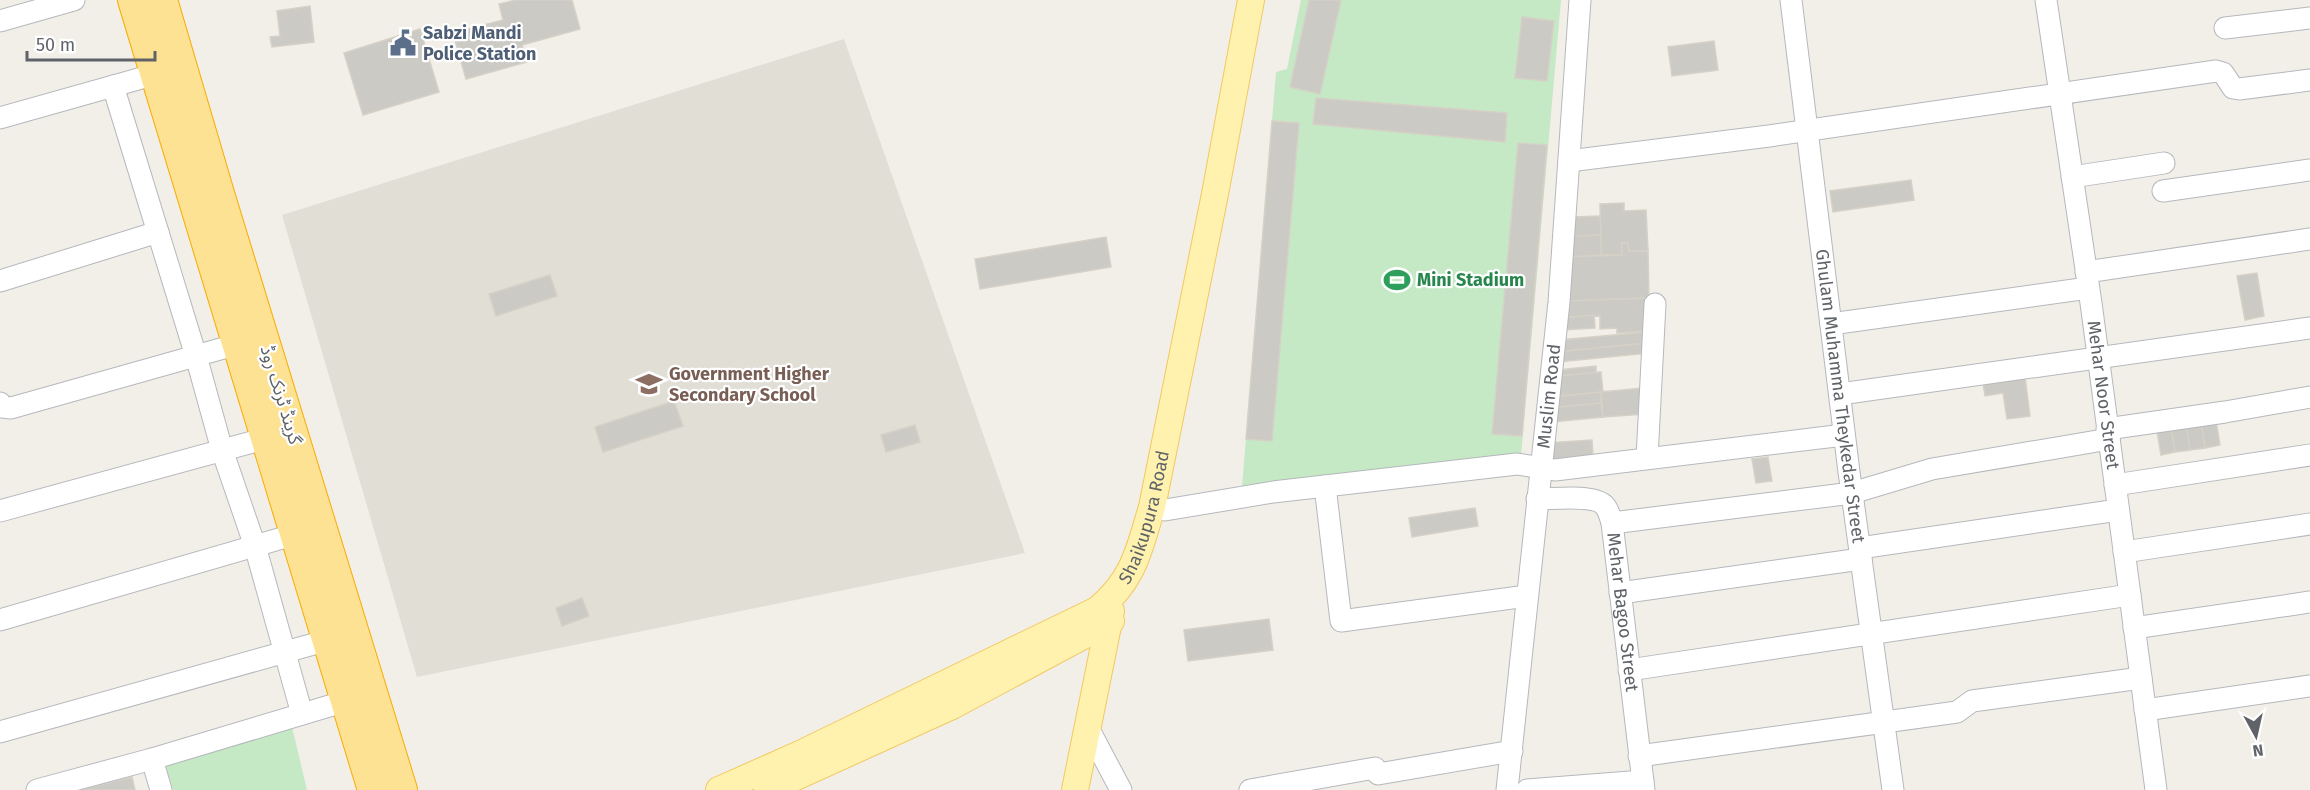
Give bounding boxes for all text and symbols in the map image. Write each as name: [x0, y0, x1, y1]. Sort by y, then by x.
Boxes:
place label: Sabzi Mandi Police Station: [423, 22, 536, 65]
scale bar: [27, 24, 154, 62]
public building icon: Sabzi Mandi Police Station: [388, 28, 418, 58]
text: 50 m: [36, 34, 75, 56]
street label: Ghulam Muhamma Theykedar Street: [1811, 248, 1870, 545]
sports icon: Mini Stadium: [1382, 265, 1412, 295]
place label: Mini Stadium: [1417, 269, 1524, 291]
street label: Mehar Noor Street: [2082, 319, 2124, 471]
street label: گرینڈ ٹرنک روڈ: [256, 343, 307, 448]
street label: Muslim Road: [1532, 343, 1565, 450]
place label: Government Higher Secondary School: [669, 363, 830, 406]
school or university icon: Government Higher Secondary School: [634, 369, 664, 399]
street label: Shaikupura Road: [1114, 449, 1174, 588]
street label: Mehar Bagoo Street: [1602, 531, 1643, 693]
north arrow: [2226, 706, 2286, 766]
text: N: [2251, 740, 2265, 761]

